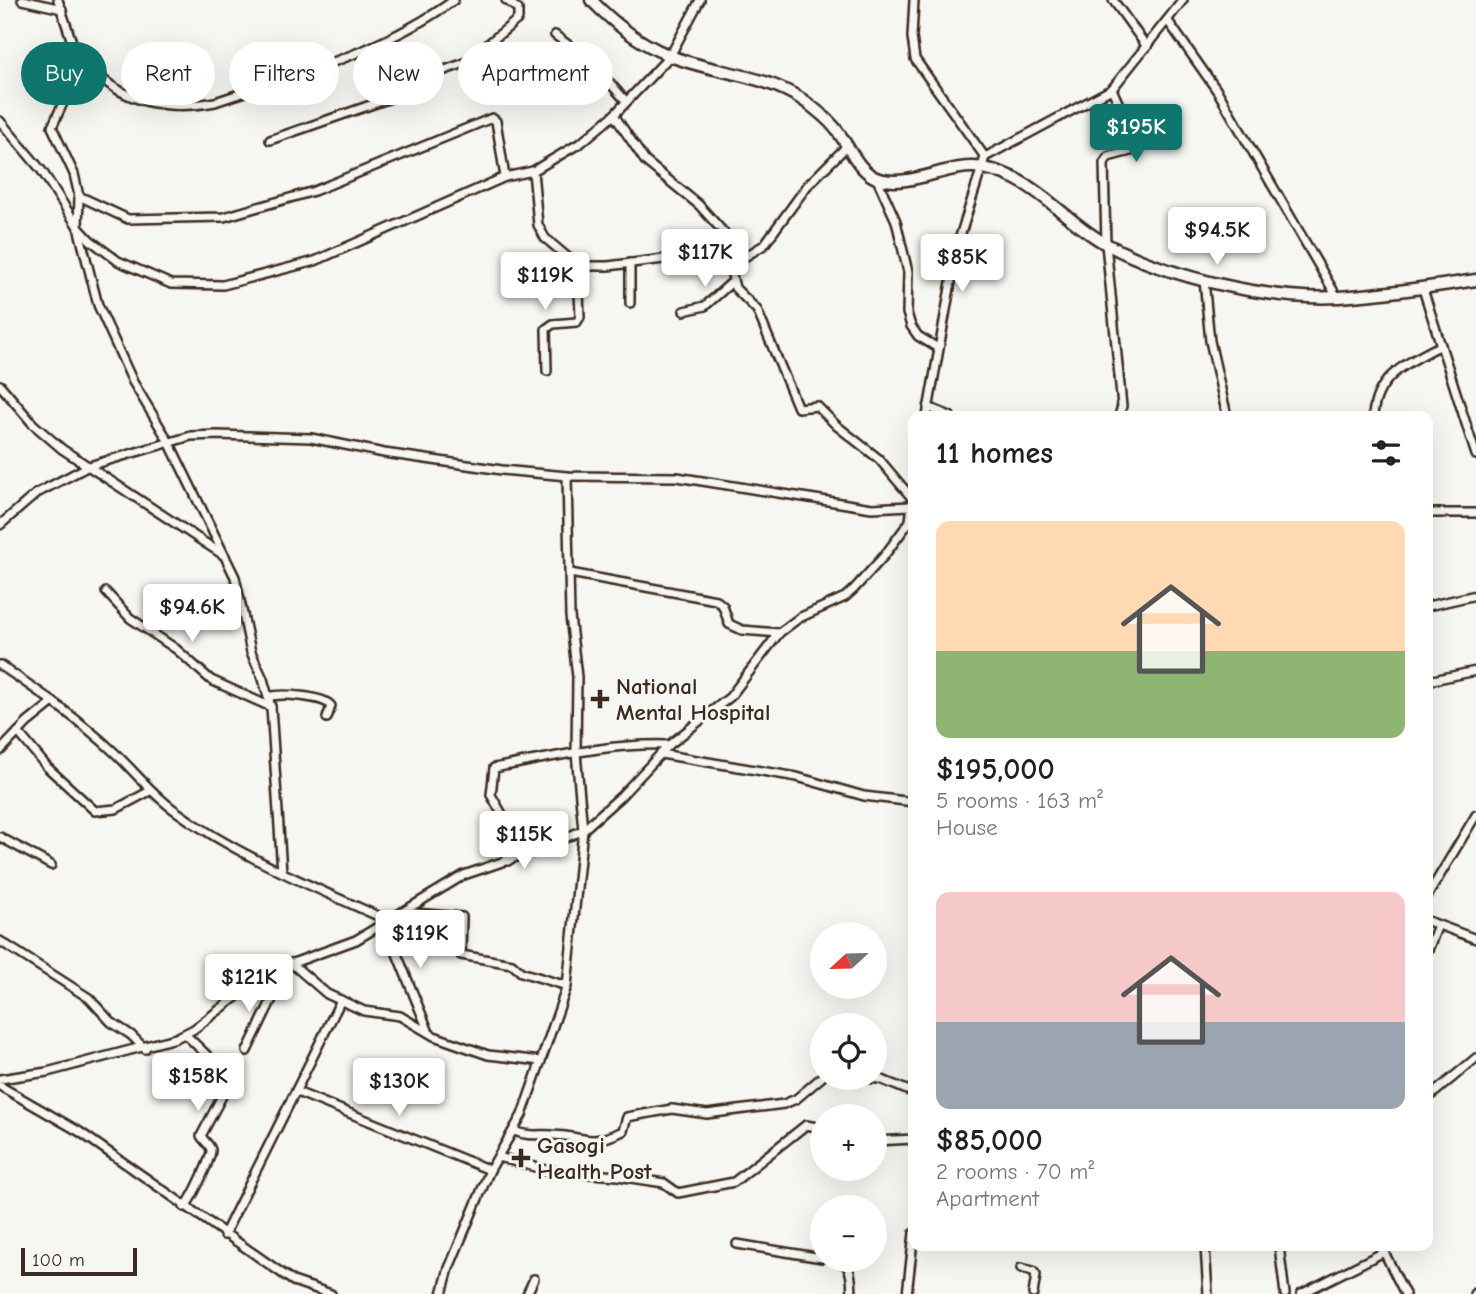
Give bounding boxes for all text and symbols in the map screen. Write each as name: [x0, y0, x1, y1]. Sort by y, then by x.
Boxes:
chip: Buy: [21, 42, 107, 105]
chip: Rent: [121, 42, 215, 105]
chip: Filters: [229, 42, 339, 105]
chip: New: [353, 42, 444, 105]
chip: Apartment: [458, 42, 613, 105]
pin: $195K: [1087, 104, 1185, 164]
text: $195K: [1106, 113, 1166, 140]
pin: $94.5K: [1160, 208, 1274, 267]
text: $94.5K: [1184, 216, 1250, 243]
pin: $117K: [656, 230, 754, 289]
pin: $85K: [921, 234, 1003, 294]
text: $117K: [677, 238, 733, 265]
text: $85K: [937, 243, 987, 270]
pin: $119K: [496, 252, 594, 312]
text: $119K: [517, 261, 573, 288]
icon: filters: [1367, 434, 1405, 472]
text: 11 homes: [936, 436, 1053, 471]
icon: home: [1108, 566, 1234, 692]
pin: $94.6K: [135, 584, 249, 644]
text: $94.6K: [159, 593, 225, 620]
place label: National Mental Hospital: [616, 673, 770, 726]
marker: National Mental Hospital: [590, 689, 610, 709]
text: $195,000: [936, 752, 1055, 787]
text: 5 rooms · 163 m²: [936, 787, 1103, 814]
pin: $115K: [475, 812, 573, 871]
text: House: [936, 814, 998, 841]
text: $115K: [495, 820, 553, 847]
pin: $119K: [371, 911, 469, 970]
text: $119K: [392, 919, 448, 946]
north arrow: [810, 922, 887, 999]
map controls: [810, 922, 887, 1272]
icon: home: [1108, 937, 1234, 1063]
pin: $121K: [200, 954, 298, 1014]
text: $121K: [221, 963, 277, 990]
button: locate: [810, 1013, 887, 1090]
pin: $158K: [149, 1054, 247, 1113]
pin: $130K: [350, 1058, 448, 1118]
text: $158K: [168, 1062, 228, 1089]
text: $130K: [369, 1067, 429, 1094]
button: +: [810, 1104, 887, 1181]
text: $85,000: [936, 1123, 1043, 1158]
place label: Gasogi Health Post: [537, 1132, 652, 1185]
marker: Gasogi Health Post: [511, 1148, 531, 1168]
text: 2 rooms · 70 m²: [936, 1158, 1094, 1185]
text: Apartment: [936, 1185, 1039, 1212]
button: −: [810, 1195, 887, 1272]
scale bar: [21, 1245, 136, 1277]
text: 100 m: [32, 1249, 85, 1271]

